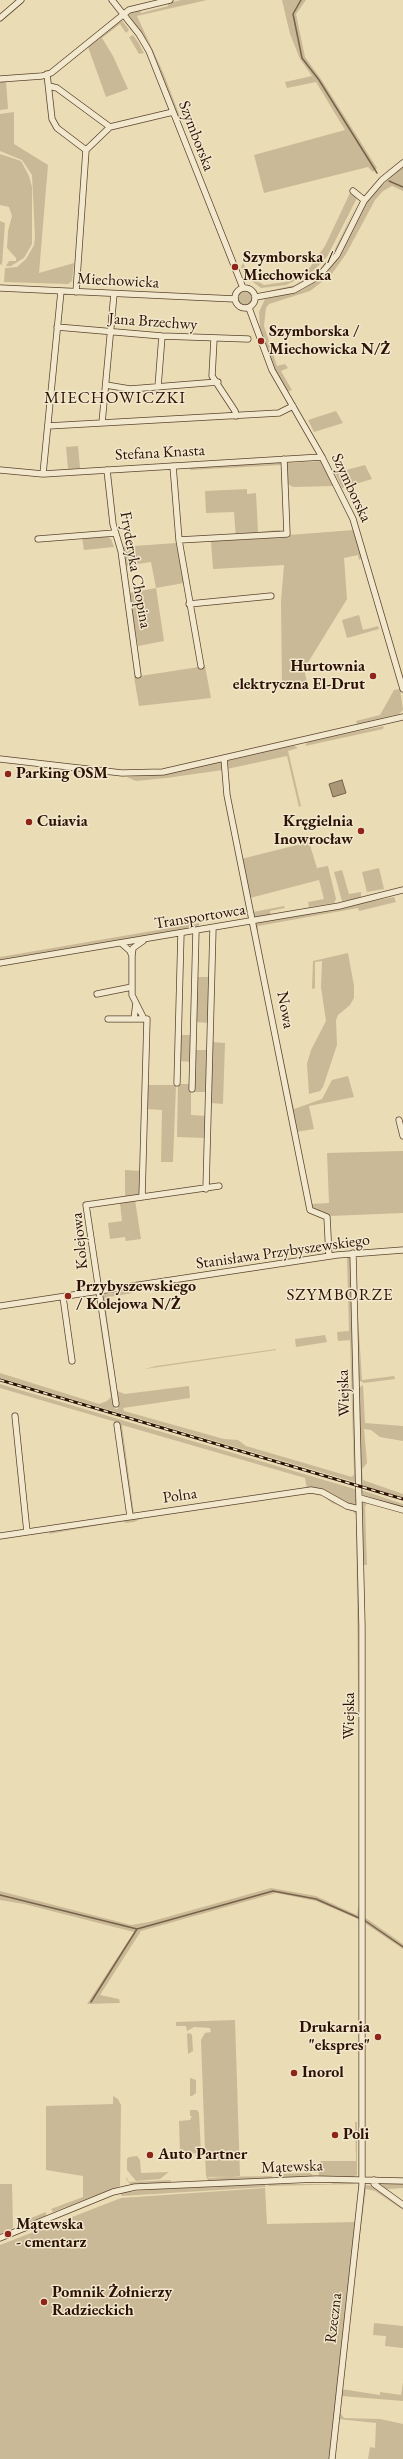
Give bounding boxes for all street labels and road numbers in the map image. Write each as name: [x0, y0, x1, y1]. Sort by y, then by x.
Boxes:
street label: Szymborska: [174, 98, 218, 174]
street label: Miechowicka: [76, 269, 160, 293]
street label: Jana Brzechwy: [108, 309, 198, 335]
street label: Stefana Knasta: [115, 441, 205, 465]
street label: Szymborska: [327, 451, 375, 525]
street label: Fryderyka Chopina: [115, 510, 155, 630]
street label: Transportowca: [153, 900, 247, 934]
street label: Nowa: [272, 990, 298, 1030]
street label: Kolejowa: [67, 1212, 93, 1270]
street label: Stanisława Przybyszewskiego: [195, 1230, 371, 1274]
street label: Wiejska: [334, 1369, 354, 1417]
street label: Polna: [162, 1484, 198, 1508]
street label: Wiejska: [340, 1692, 360, 1740]
street label: Mątewska: [261, 2156, 323, 2178]
street label: Rzeczna: [321, 2292, 347, 2344]

